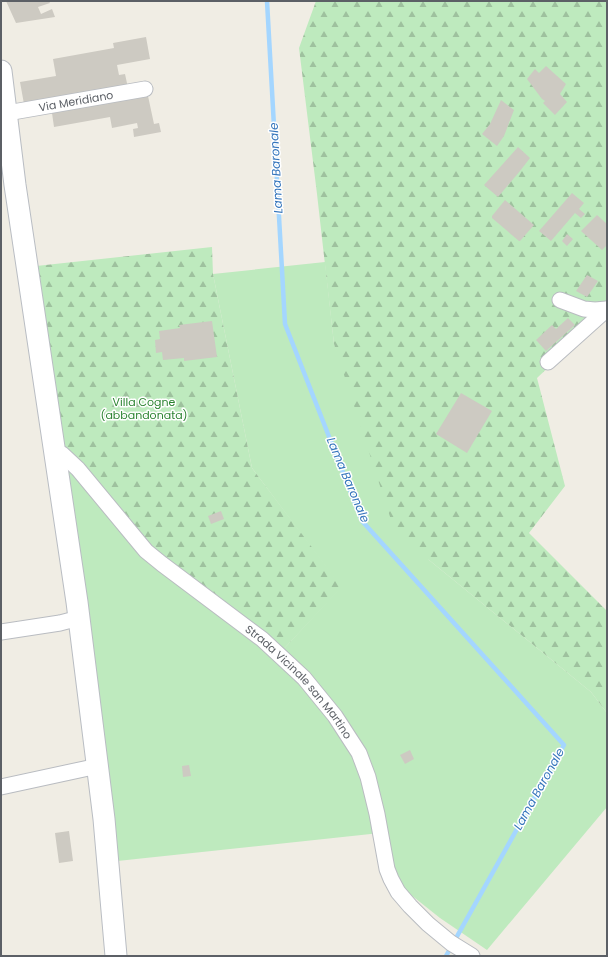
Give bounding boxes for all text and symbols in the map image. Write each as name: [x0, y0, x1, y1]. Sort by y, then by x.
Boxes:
street label: Via Meridiano: [37, 87, 114, 115]
water label: Lama Baronale: [265, 122, 286, 214]
park label: Villa Cogne (abbandonata): [100, 394, 188, 423]
water label: Lama Baronale: [323, 435, 374, 526]
street label: Strada Vicinale san Martino: [242, 621, 356, 742]
water label: Lama Baronale: [509, 744, 568, 833]

